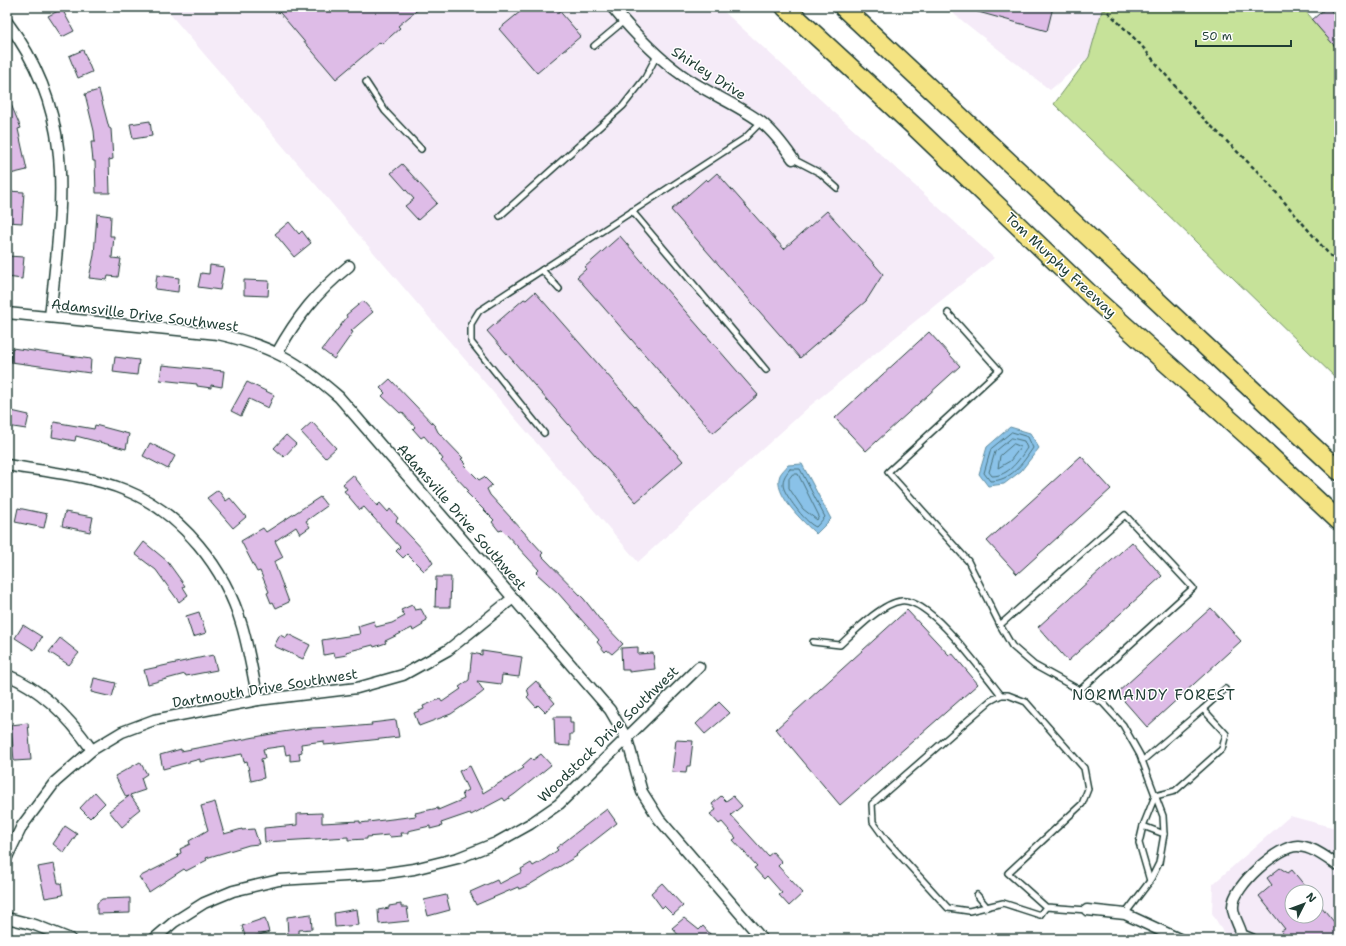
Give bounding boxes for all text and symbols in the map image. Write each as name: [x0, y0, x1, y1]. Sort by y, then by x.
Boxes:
scale bar: [1196, 22, 1291, 48]
text: 50 m: [1202, 28, 1232, 44]
street label: Shirley Drive: [668, 42, 750, 104]
street label: Tom Murphy Freeway: [1001, 209, 1121, 321]
street label: Adamsville Drive Southwest: [50, 295, 240, 335]
street label: Adamsville Drive Southwest: [393, 440, 531, 594]
street label: Woodstock Drive Southwest: [534, 662, 682, 806]
street label: Dartmouth Drive Southwest: [171, 664, 359, 712]
district label: NORMANDY FOREST: [1072, 685, 1236, 705]
north arrow: [1284, 884, 1324, 924]
text: N: [1303, 889, 1320, 906]

